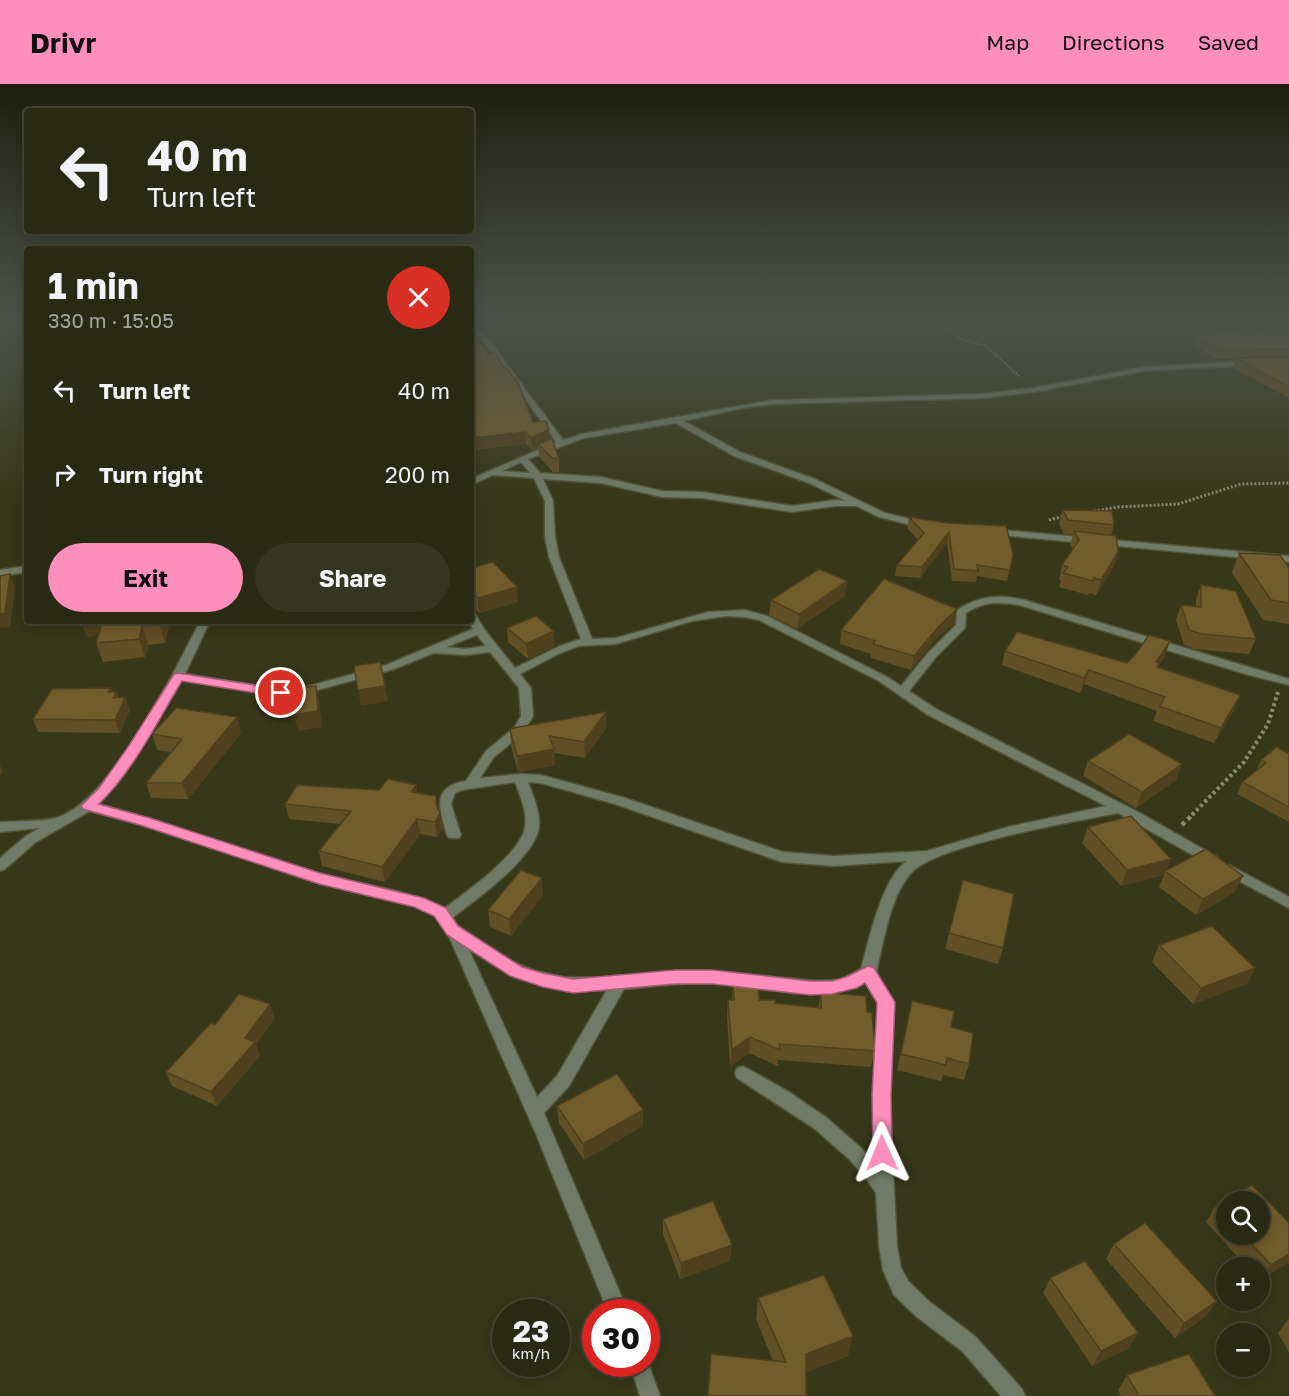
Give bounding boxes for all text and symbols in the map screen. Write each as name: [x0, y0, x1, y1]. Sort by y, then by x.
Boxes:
text: Drivr: [30, 26, 96, 59]
text: Map: [986, 29, 1029, 55]
text: Directions: [1062, 29, 1165, 55]
text: Saved: [1198, 29, 1259, 55]
text: 40 m: [147, 130, 248, 180]
icon: left: [48, 132, 126, 210]
text: Turn left: [147, 181, 256, 213]
text: 1 min: [48, 264, 139, 307]
button: close: [387, 266, 450, 329]
text: 330 m · 15:05: [48, 308, 174, 332]
icon: left: [48, 374, 81, 407]
text: Turn left: [99, 377, 190, 404]
text: 40 m: [398, 377, 450, 404]
icon: right: [48, 458, 81, 491]
text: Turn right: [99, 461, 203, 488]
text: 200 m: [385, 461, 450, 488]
button: Exit: [48, 543, 243, 612]
button: Share: [255, 543, 450, 612]
pin: [255, 667, 306, 718]
icon: arrive: [264, 676, 297, 709]
position arrow: [850, 1121, 914, 1185]
map controls: [1216, 1191, 1270, 1377]
button: search: [1216, 1191, 1270, 1245]
button: +: [1216, 1257, 1270, 1311]
speed limit sign: 30: [582, 1299, 660, 1377]
text: 23: [513, 1313, 549, 1349]
button: −: [1216, 1323, 1270, 1377]
text: km/h: [512, 1344, 550, 1362]

